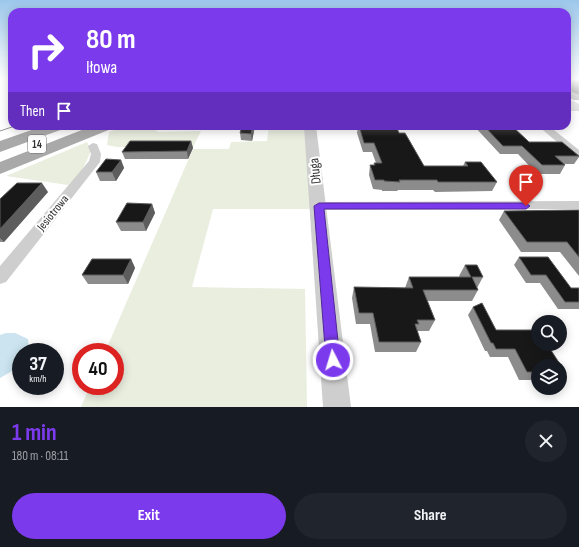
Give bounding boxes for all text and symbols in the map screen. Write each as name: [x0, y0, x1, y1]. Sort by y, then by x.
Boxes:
text: 80 m: [86, 23, 135, 56]
icon: right: [20, 24, 72, 76]
text: Iłowa: [86, 57, 117, 78]
icon: arrive: [53, 100, 75, 122]
text: Then: [20, 102, 45, 121]
road number: 14: [28, 135, 46, 153]
street label: Długa: [305, 157, 325, 185]
pin: [509, 165, 543, 206]
icon: arrive: [515, 171, 537, 193]
street label: Jesiotrowa: [33, 192, 72, 235]
map controls: [531, 315, 567, 395]
button: search: [531, 315, 567, 351]
position arrow: [312, 339, 354, 381]
speed limit sign: 40: [72, 343, 124, 395]
text: 37: [29, 352, 47, 376]
button: layers: [531, 359, 567, 395]
text: km/h: [29, 373, 47, 385]
text: 1 min: [12, 418, 57, 447]
button: close: [525, 420, 567, 462]
text: 180 m · 08:11: [12, 448, 68, 464]
button: Exit: [12, 493, 286, 539]
button: Share: [294, 493, 567, 539]

